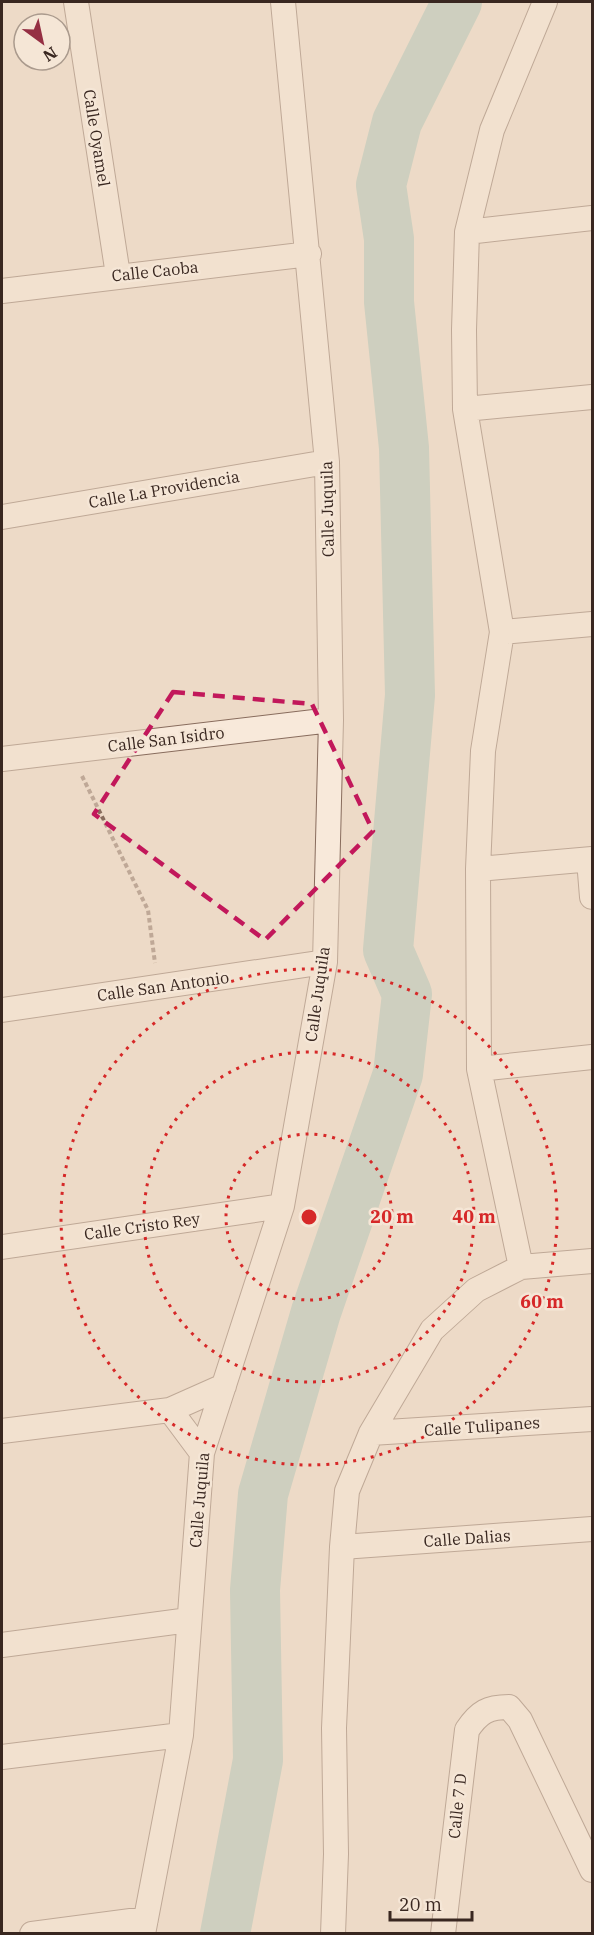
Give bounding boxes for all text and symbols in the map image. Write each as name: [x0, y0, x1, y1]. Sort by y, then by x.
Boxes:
north arrow: [12, 12, 72, 72]
text: N: [39, 43, 61, 66]
street label: Calle Oyamel: [79, 88, 115, 188]
street label: Calle Caoba: [111, 256, 200, 286]
street label: Calle Juquila: [316, 461, 338, 557]
street label: Calle La Providencia: [87, 466, 241, 512]
street label: Calle San Isidro: [107, 722, 225, 756]
street label: Calle Juquila: [300, 945, 334, 1043]
street label: Calle San Antonio: [96, 967, 230, 1005]
text: 20 m: [370, 1205, 414, 1228]
text: 40 m: [452, 1205, 496, 1228]
centre of rings: [299, 1207, 319, 1227]
street label: Calle Cristo Rey: [83, 1208, 202, 1244]
text: 60 m: [520, 1290, 564, 1313]
street label: Calle Tulipanes: [423, 1412, 541, 1440]
street label: Calle Juquila: [185, 1451, 213, 1549]
street label: Calle Dalias: [423, 1525, 511, 1551]
street label: Calle 7 D: [444, 1772, 470, 1840]
scale bar: [390, 1884, 472, 1922]
text: 20 m: [399, 1893, 442, 1916]

